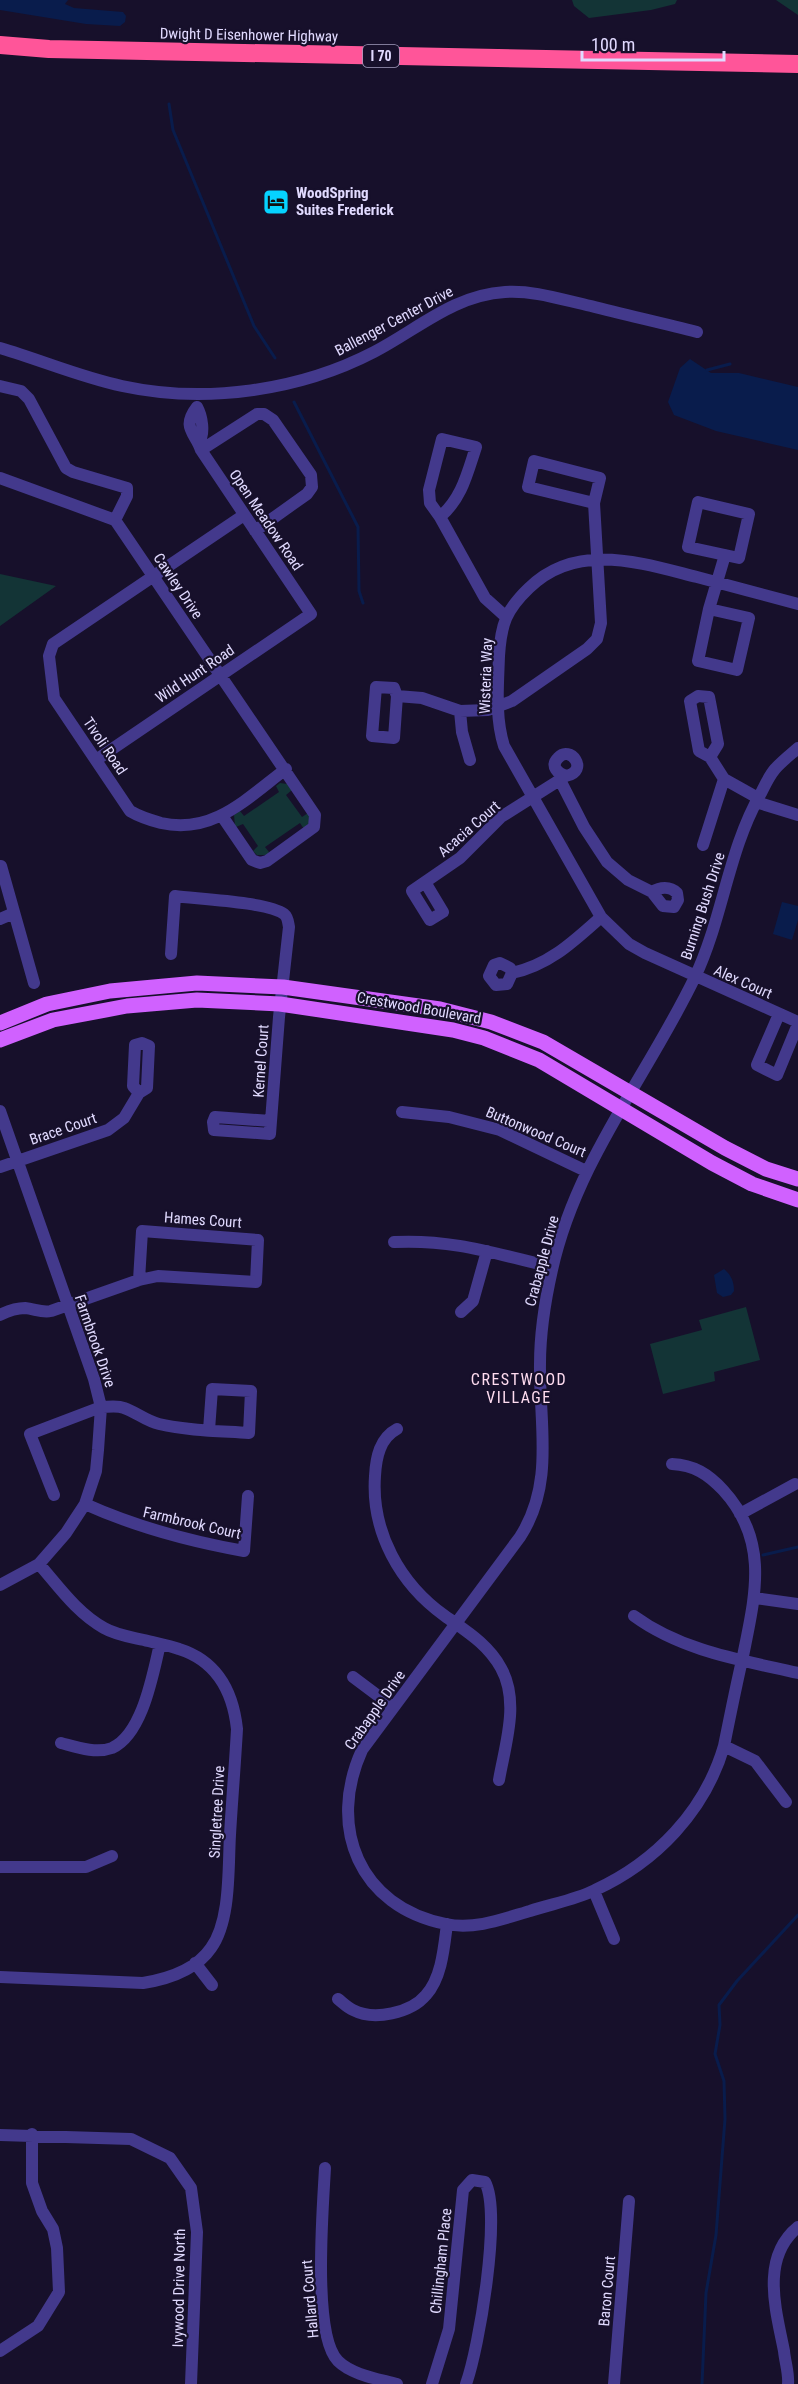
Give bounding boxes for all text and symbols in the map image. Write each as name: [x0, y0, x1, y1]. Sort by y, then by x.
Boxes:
street label: Dwight D Eisenhower Highway: [160, 24, 338, 46]
scale bar: [582, 24, 724, 62]
text: 100 m: [591, 34, 635, 55]
road number: I 70: [363, 45, 399, 67]
place label: WoodSpring Suites Frederick: [296, 184, 395, 219]
hotel icon: WoodSpring Suites Frederick: [261, 187, 291, 217]
street label: Ballenger Center Drive: [332, 282, 456, 360]
street label: Open Meadow Road: [226, 466, 306, 574]
street label: Cawley Drive: [149, 550, 207, 622]
street label: Wisteria Way: [476, 638, 496, 714]
street label: Wild Hunt Road: [152, 641, 238, 707]
street label: Tivoli Road: [79, 714, 131, 778]
street label: Acacia Court: [434, 797, 504, 861]
street label: Burning Bush Drive: [677, 850, 729, 962]
street label: Alex Court: [711, 961, 775, 1003]
street label: Crestwood Boulevard: [356, 988, 482, 1028]
street label: Kernel Court: [249, 1024, 273, 1098]
street label: Buttonwood Court: [483, 1103, 589, 1161]
street label: Brace Court: [27, 1109, 99, 1149]
street label: Hames Court: [164, 1208, 242, 1232]
street label: Crabapple Drive: [521, 1214, 563, 1308]
street label: Farmbrook Drive: [71, 1292, 119, 1390]
district label: CRESTWOOD VILLAGE: [471, 1370, 567, 1407]
street label: Farmbrook Court: [141, 1503, 243, 1543]
street label: Crabapple Drive: [341, 1667, 409, 1753]
street label: Singletree Drive: [206, 1765, 228, 1859]
street label: Chillingham Place: [426, 2207, 456, 2315]
street label: Ivywood Drive North: [169, 2228, 189, 2348]
street label: Baron Court: [595, 2255, 619, 2327]
street label: Hallard Court: [298, 2259, 322, 2339]

